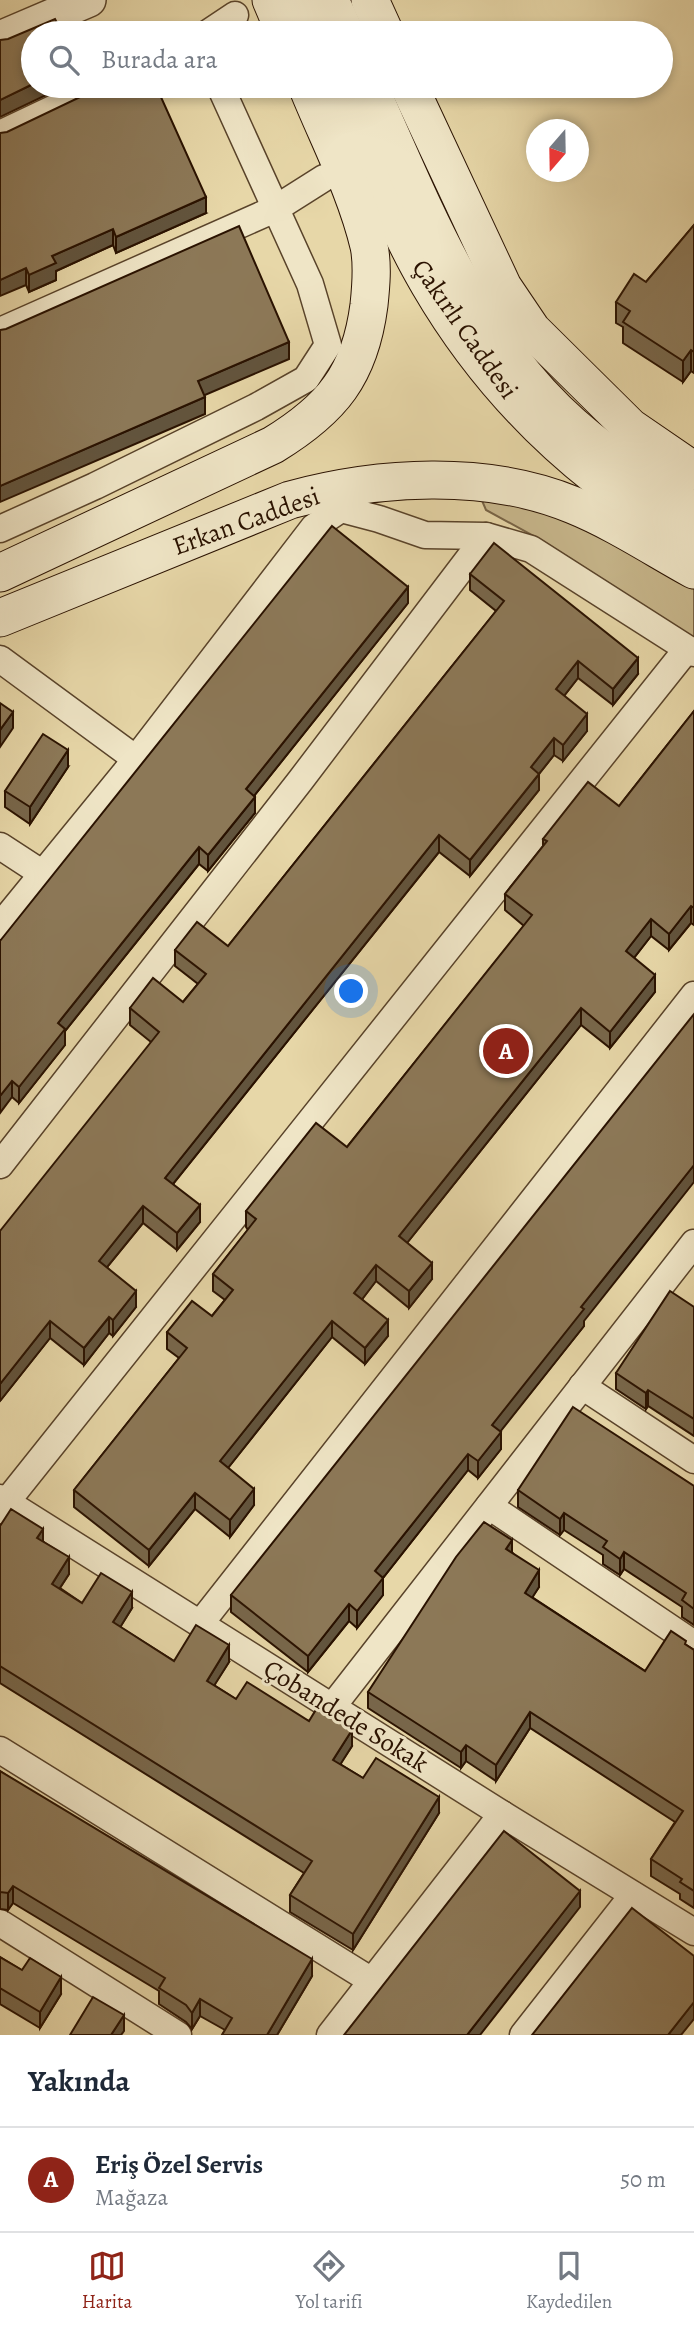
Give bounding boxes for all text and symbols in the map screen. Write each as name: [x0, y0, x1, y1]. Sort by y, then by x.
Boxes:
search box: [21, 21, 673, 98]
icon: search: [45, 41, 83, 79]
text: Burada ara: [101, 42, 218, 77]
north arrow: [526, 119, 589, 182]
street label: Çakırlı Caddesi: [404, 252, 526, 406]
street label: Erkan Caddesi: [168, 478, 324, 564]
your location: [334, 974, 368, 1008]
pin: A: [483, 1025, 529, 1077]
street label: Çobandede Sokak: [257, 1651, 435, 1781]
text: Yakında: [28, 2061, 130, 2101]
text: Eriş Özel Servis: [95, 2147, 263, 2182]
text: A: [44, 2164, 58, 2195]
text: 50 m: [620, 2164, 666, 2195]
text: Mağaza: [95, 2182, 168, 2213]
tab: Harita: [82, 2247, 132, 2315]
tab: Yol tarifi: [296, 2247, 363, 2315]
tab: Kaydedilen: [526, 2247, 612, 2315]

